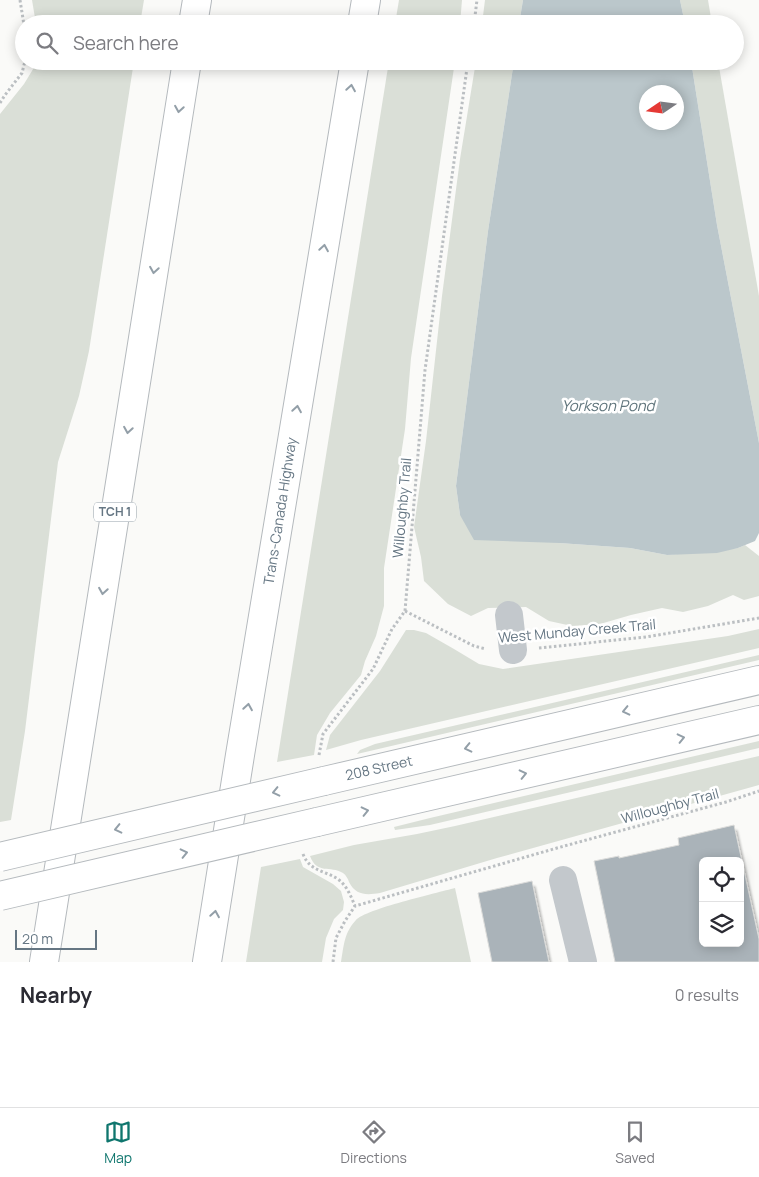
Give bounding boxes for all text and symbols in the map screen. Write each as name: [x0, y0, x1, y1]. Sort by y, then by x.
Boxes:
search box: [15, 15, 744, 70]
icon: search: [33, 29, 61, 57]
text: Search here: [73, 30, 179, 56]
one-way arrow: [345, 84, 356, 92]
north arrow: [639, 85, 684, 130]
one-way arrow: [175, 105, 185, 114]
one-way arrow: [319, 244, 329, 253]
one-way arrow: [149, 266, 159, 274]
water label: Yorkson Pond: [562, 395, 657, 416]
one-way arrow: [292, 404, 302, 413]
one-way arrow: [124, 426, 134, 435]
street label: Trans-Canada Highway: [258, 435, 301, 586]
street label: Willoughby Trail: [388, 457, 415, 559]
road number: TCH 1: [94, 502, 136, 522]
one-way arrow: [98, 586, 108, 595]
street label: West Munday Creek Trail: [497, 614, 657, 647]
one-way arrow: [242, 703, 252, 711]
one-way arrow: [622, 705, 631, 716]
one-way arrow: [677, 733, 686, 744]
one-way arrow: [464, 742, 473, 753]
street label: 208 Street: [343, 750, 415, 784]
one-way arrow: [518, 769, 527, 780]
street label: Willoughby Trail: [619, 783, 721, 828]
one-way arrow: [272, 786, 281, 797]
one-way arrow: [360, 806, 369, 817]
one-way arrow: [114, 823, 123, 834]
one-way arrow: [179, 848, 188, 859]
map controls: [699, 857, 744, 947]
button: locate: [699, 857, 744, 902]
button: layers: [699, 902, 744, 947]
one-way arrow: [209, 909, 219, 918]
scale bar: [15, 927, 98, 950]
text: 20 m: [22, 929, 53, 948]
text: Nearby: [20, 981, 92, 1009]
text: 0 results: [675, 984, 739, 1006]
tab: Map: [104, 1118, 132, 1167]
tab: Directions: [341, 1118, 407, 1167]
tab: Saved: [615, 1118, 655, 1167]

